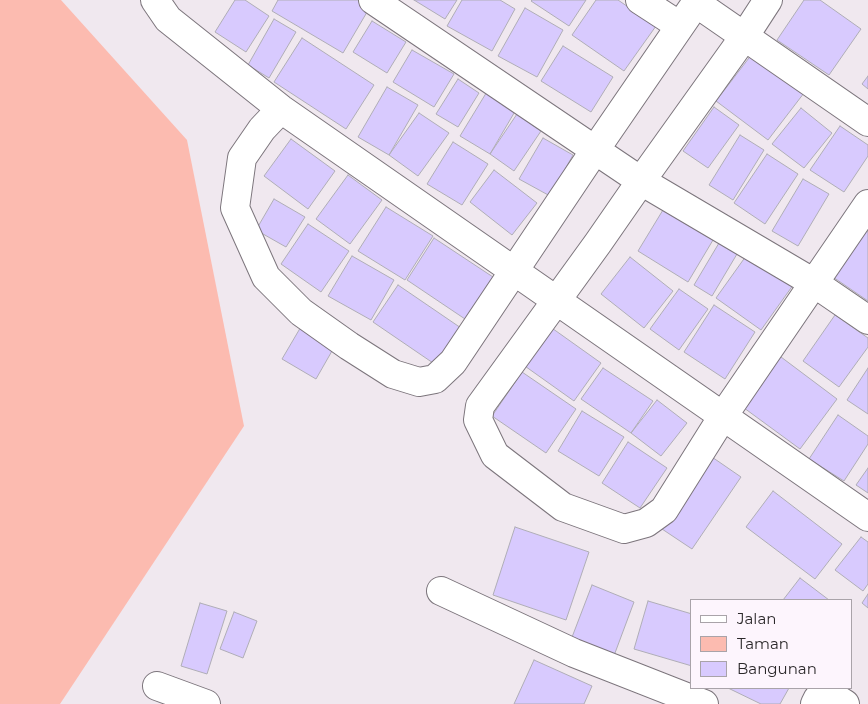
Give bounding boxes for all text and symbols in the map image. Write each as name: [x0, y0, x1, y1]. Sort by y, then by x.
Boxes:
legend: [690, 599, 853, 689]
text: Jalan: [737, 609, 776, 628]
text: Taman: [737, 634, 789, 653]
text: Bangunan: [737, 659, 817, 678]

